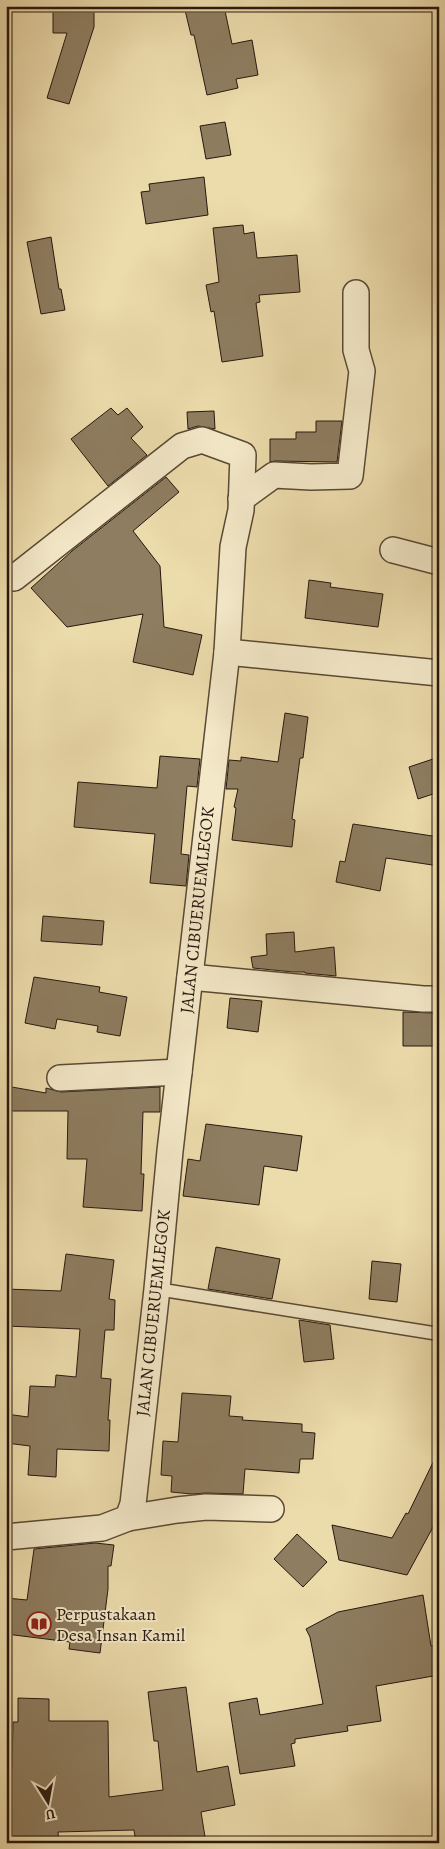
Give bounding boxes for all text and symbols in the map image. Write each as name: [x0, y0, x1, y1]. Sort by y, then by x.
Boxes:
street label: JALAN CIBUERUEMLEGOK: [174, 805, 220, 1015]
street label: JALAN CIBUERUEMLEGOK: [130, 1208, 176, 1418]
place label: Perpustakaan Desa Insan Kamil: [56, 1602, 186, 1647]
library icon: Perpustakaan Desa Insan Kamil: [26, 1611, 52, 1637]
north arrow: [22, 1776, 72, 1826]
text: U: [44, 1804, 57, 1824]

